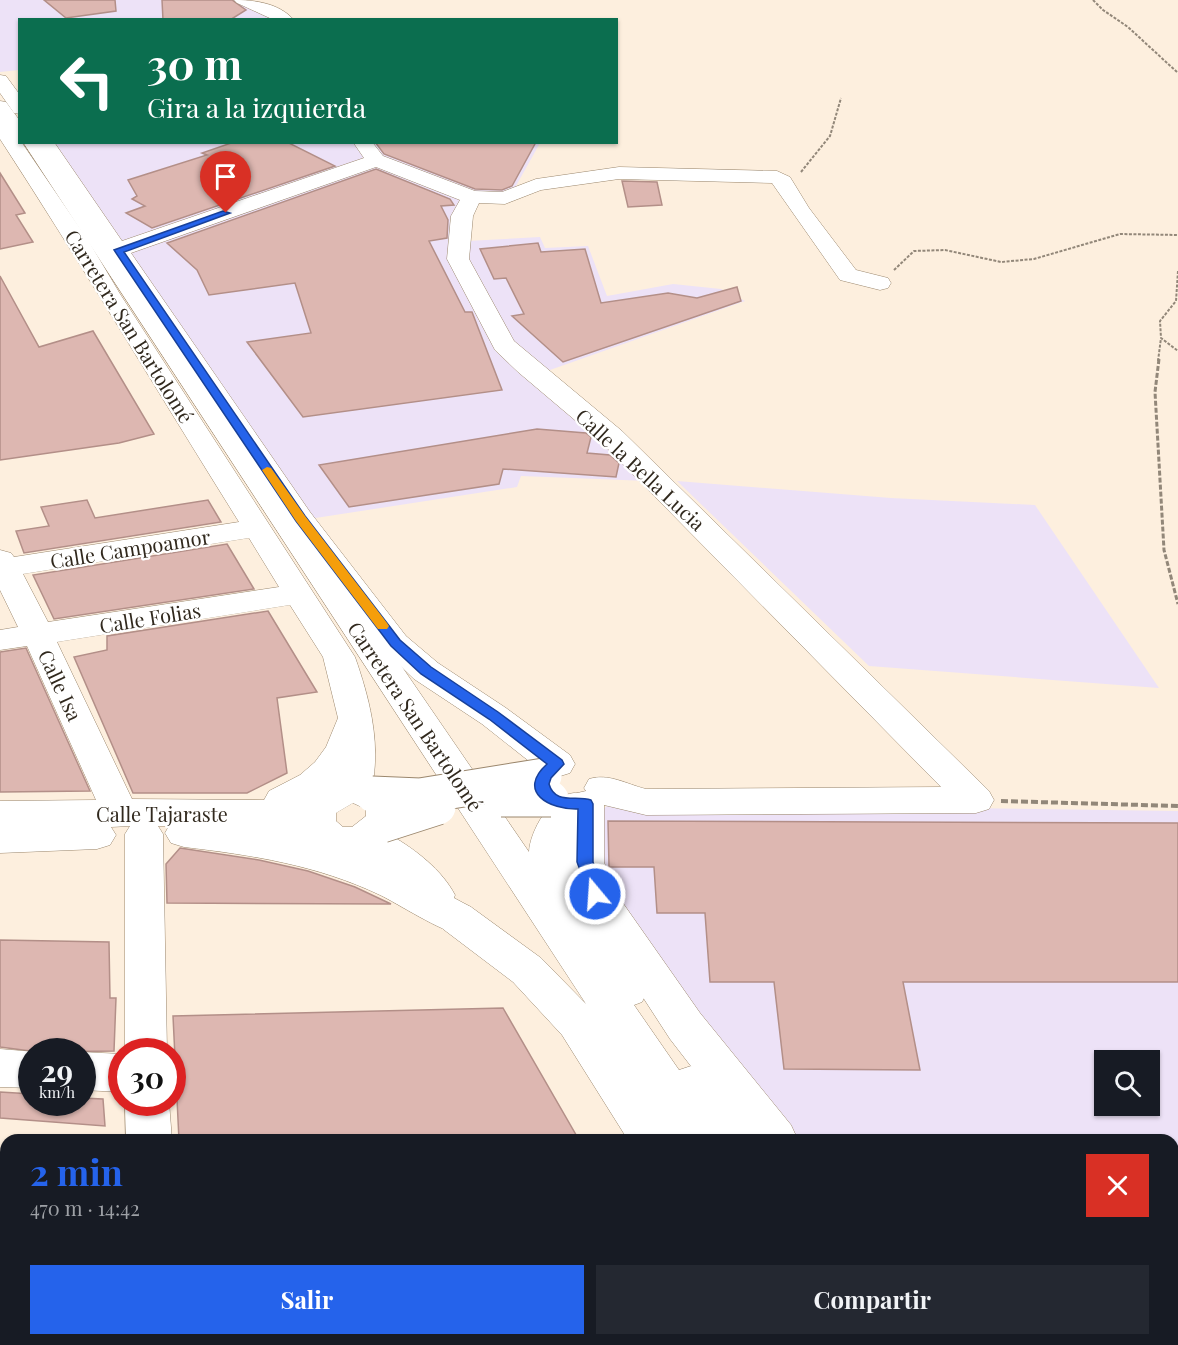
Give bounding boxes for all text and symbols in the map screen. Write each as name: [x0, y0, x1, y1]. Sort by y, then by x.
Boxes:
text: 30 m: [147, 35, 242, 91]
icon: left: [48, 42, 126, 120]
text: Gira a la izquierda: [147, 89, 366, 125]
pin: [200, 151, 251, 213]
icon: arrive: [209, 160, 242, 193]
street label: Carretera San Bartolomé: [59, 224, 201, 428]
street label: Calle la Bella Lucia: [571, 402, 711, 536]
street label: Calle Campoamor: [48, 522, 212, 574]
street label: Calle Folias: [97, 596, 203, 638]
street label: Carretera San Bartolomé: [342, 616, 490, 816]
street label: Calle Isa: [33, 645, 89, 725]
street label: Calle Tajaraste: [96, 800, 228, 827]
position arrow: [563, 862, 627, 926]
speed limit sign: 30: [108, 1038, 186, 1116]
text: 29: [41, 1050, 73, 1090]
map controls: [1094, 1050, 1160, 1116]
button: search: [1094, 1050, 1160, 1116]
text: km/h: [39, 1082, 75, 1102]
text: 2 min: [30, 1147, 123, 1195]
button: close: [1086, 1154, 1149, 1217]
text: 470 m · 14:42: [30, 1194, 140, 1221]
button: Salir: [30, 1265, 584, 1334]
button: Compartir: [596, 1265, 1149, 1334]

